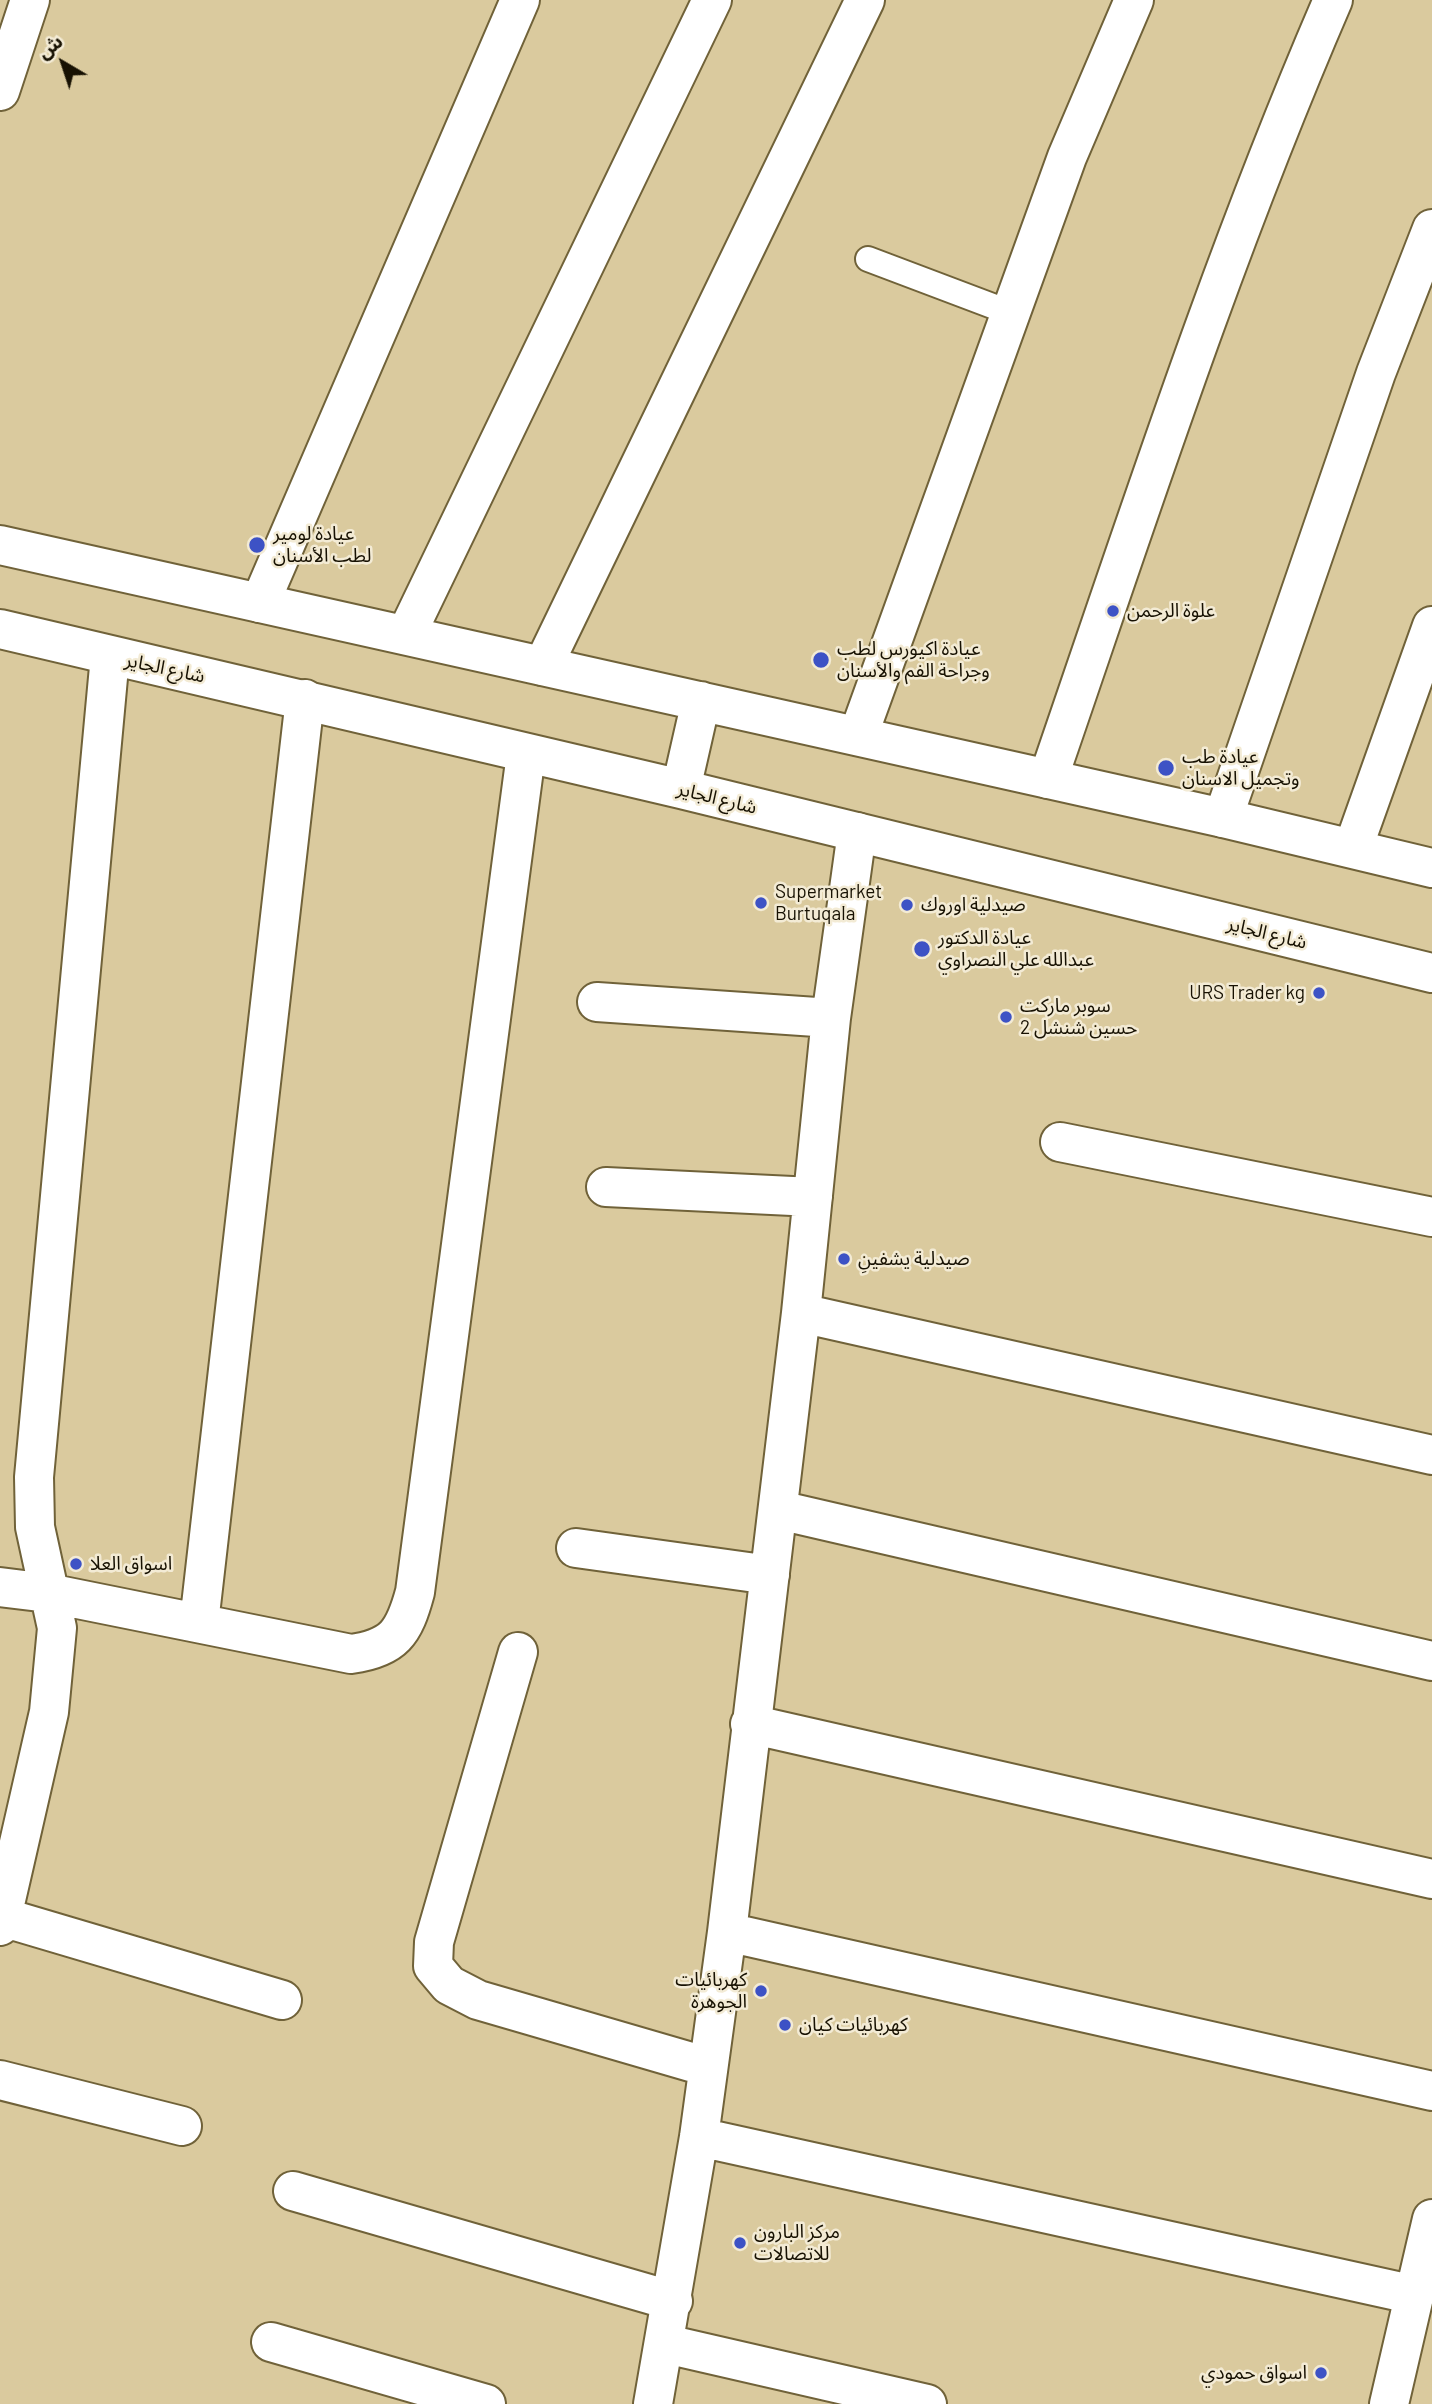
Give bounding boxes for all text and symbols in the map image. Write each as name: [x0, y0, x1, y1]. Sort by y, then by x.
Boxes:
north arrow: [28, 28, 98, 98]
text: ش: [32, 29, 67, 63]
place label: عيادة لومير لطب الأسنان: [273, 523, 372, 567]
marker: عيادة لومير لطب الأسنان: [247, 535, 267, 555]
place label: علوة الرحمن: [1127, 600, 1215, 622]
marker: علوة الرحمن: [1105, 603, 1121, 619]
place label: عيادة اكيورس لطب وجراحة الفم والأسنان: [837, 638, 990, 682]
street label: شارع الجاير: [123, 648, 207, 688]
marker: عيادة اكيورس لطب وجراحة الفم والأسنان: [811, 650, 831, 670]
place label: عيادة طب وتجميل الاسنان: [1182, 746, 1300, 790]
marker: عيادة طب وتجميل الاسنان: [1156, 758, 1176, 778]
street label: شارع الجاير: [675, 777, 759, 819]
place label: Supermarket Burtuqala: [775, 881, 882, 925]
place label: صيدلية اوروك: [921, 894, 1026, 916]
marker: Supermarket Burtuqala: [753, 895, 769, 911]
marker: صيدلية اوروك: [899, 897, 915, 913]
street label: شارع الجاير: [1225, 912, 1309, 954]
place label: عيادة الدكتور عبدالله علي النصراوي: [938, 927, 1094, 971]
marker: عيادة الدكتور عبدالله علي النصراوي: [912, 939, 932, 959]
place label: URS Trader kg: [1189, 982, 1305, 1004]
marker: URS Trader kg: [1311, 985, 1327, 1001]
place label: سوبر ماركت حسين شنشل 2: [1020, 995, 1138, 1039]
marker: سوبر ماركت حسين شنشل 2: [998, 1009, 1014, 1025]
place label: صيدلية يشفينِ: [858, 1248, 970, 1270]
marker: صيدلية يشفينِ: [836, 1251, 852, 1267]
place label: اسواق العلا: [90, 1553, 172, 1575]
marker: اسواق العلا: [68, 1556, 84, 1572]
place label: كهربائيات الجوهرة: [675, 1969, 747, 2013]
marker: كهربائيات الجوهرة: [753, 1983, 769, 1999]
place label: كهربائيات كيان: [799, 2014, 908, 2036]
marker: كهربائيات كيان: [777, 2017, 793, 2033]
place label: مركز البارون للاتصالات: [754, 2221, 840, 2265]
marker: مركز البارون للاتصالات: [732, 2235, 748, 2251]
place label: اسواق حمودي: [1201, 2362, 1307, 2384]
marker: اسواق حمودي: [1313, 2365, 1329, 2381]

